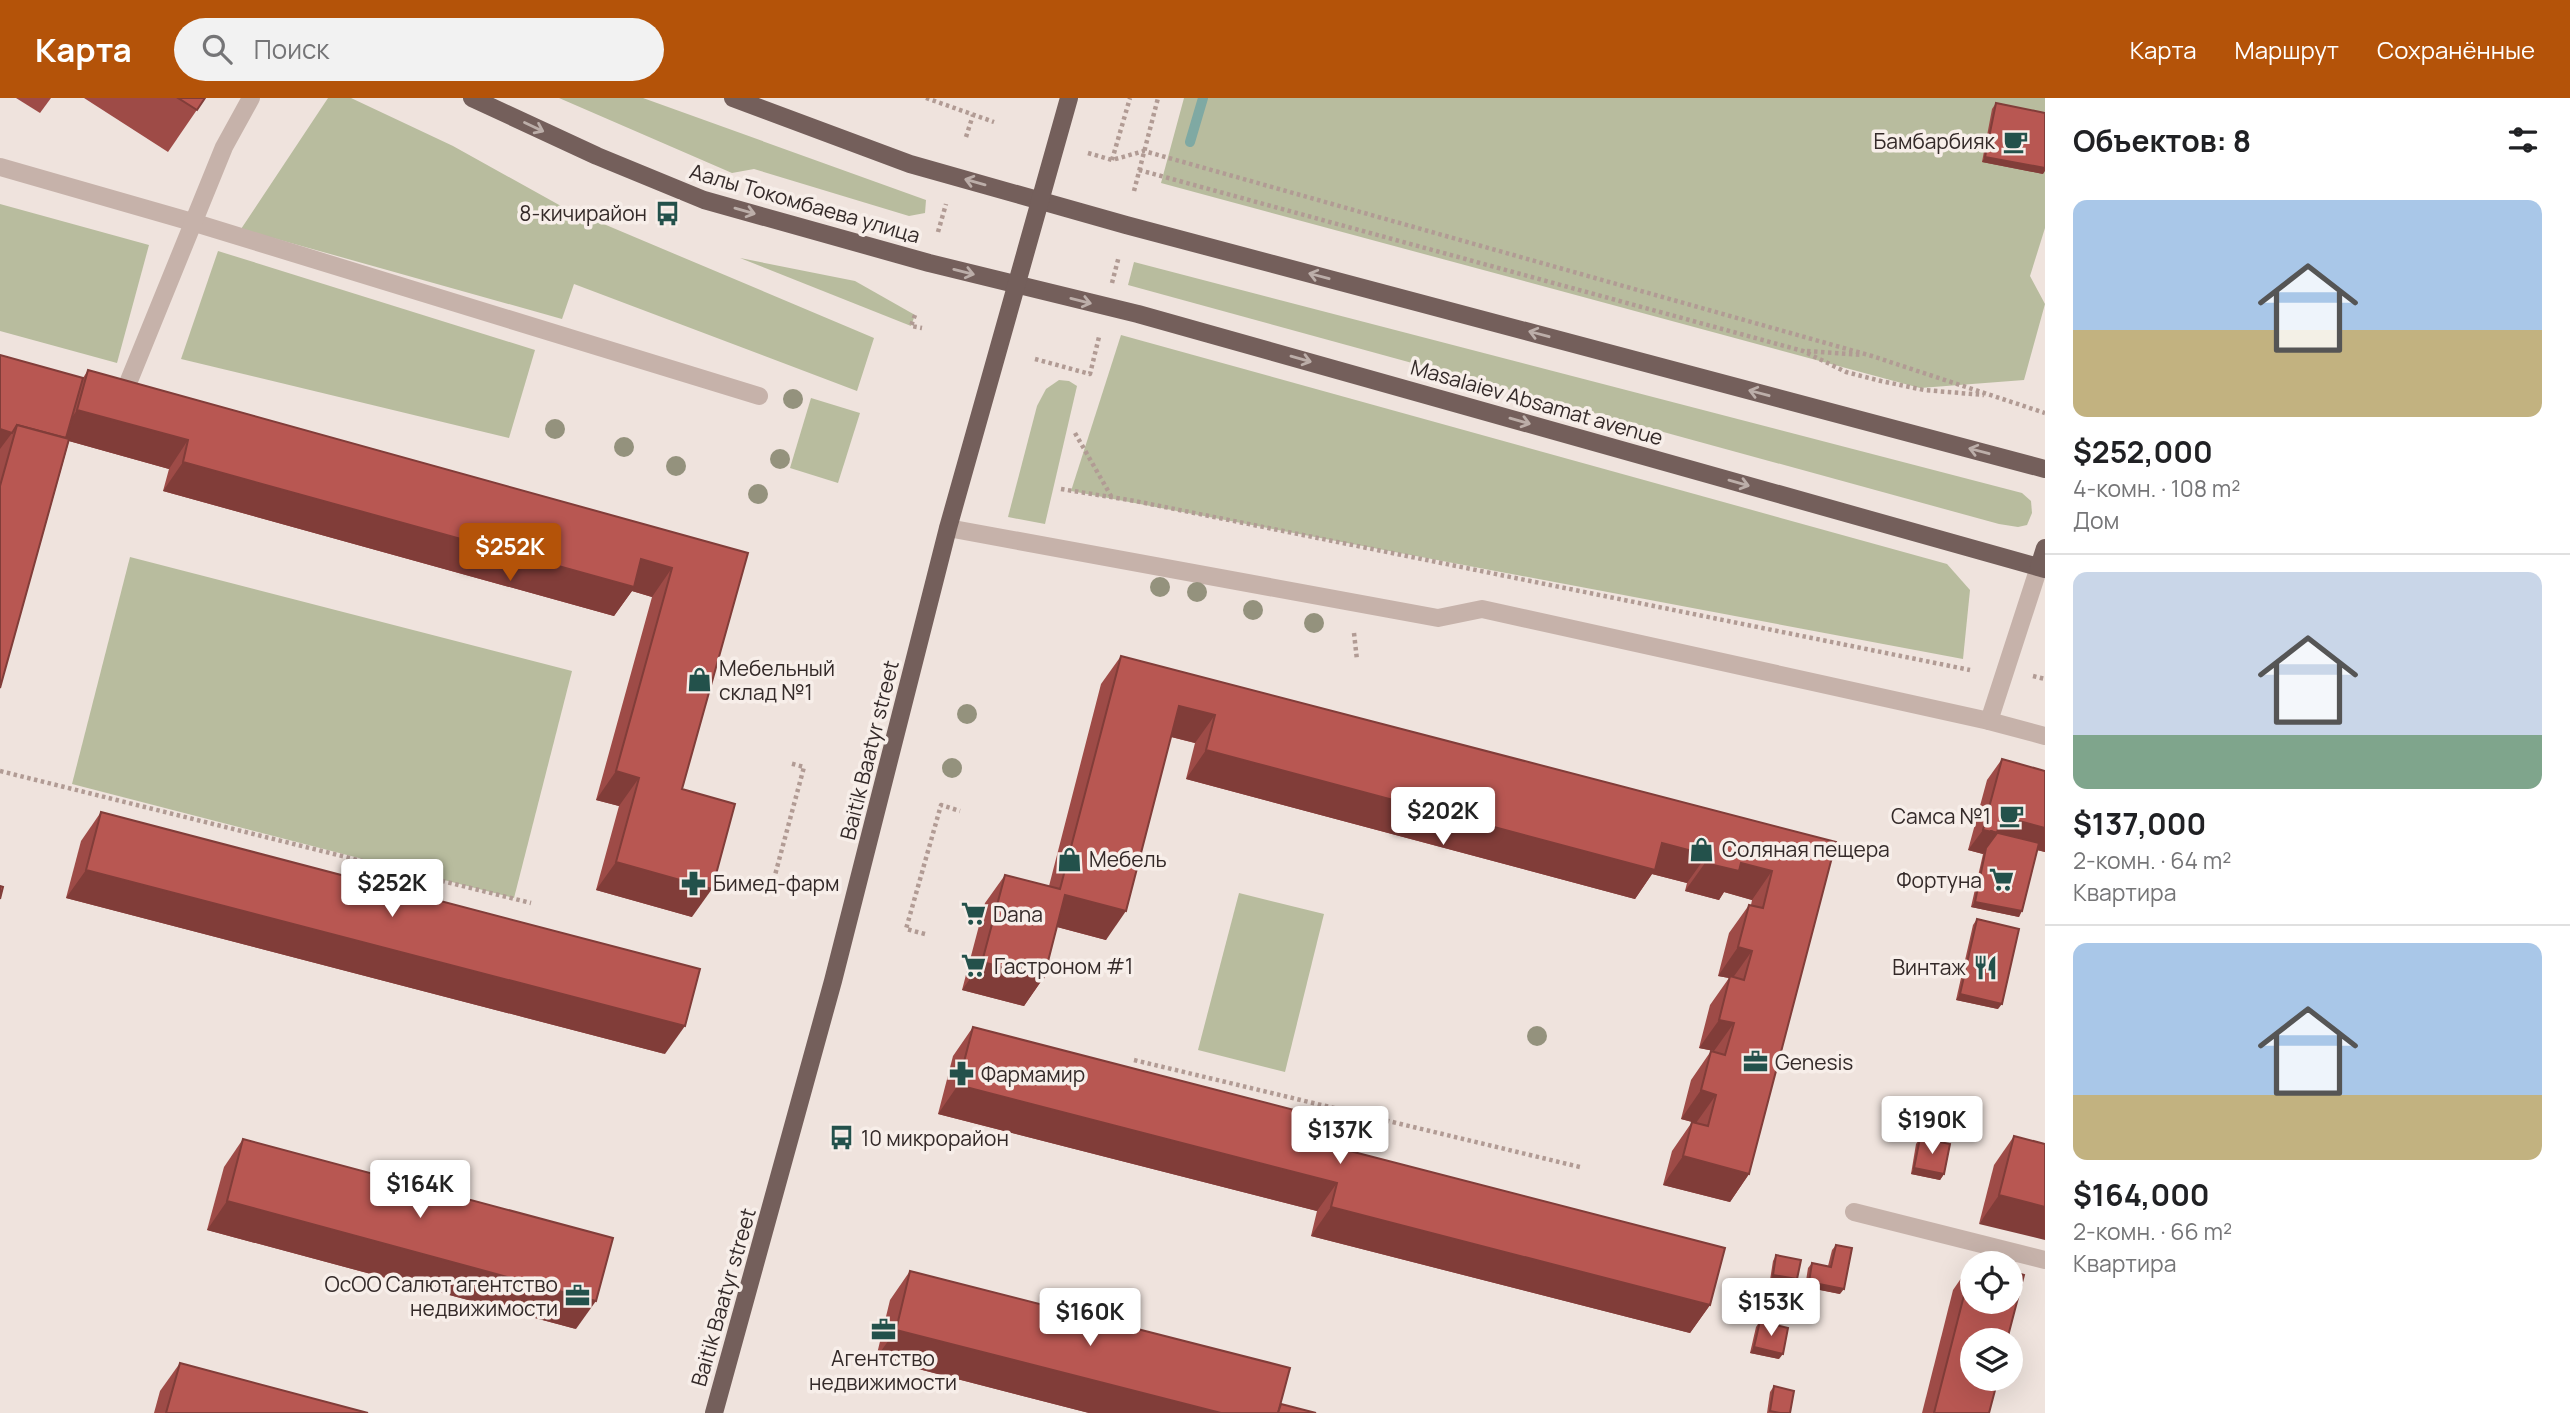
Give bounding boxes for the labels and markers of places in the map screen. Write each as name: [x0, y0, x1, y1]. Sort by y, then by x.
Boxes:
place label: Бамбарбияк: [1874, 127, 1996, 155]
cafe icon: Бамбарбияк: [2001, 127, 2029, 155]
place label: 8-кичирайон: [519, 199, 647, 227]
bus stop icon: 8-кичирайон: [653, 199, 681, 227]
pin: $252K: [461, 524, 559, 583]
place label: Мебельный склад №1: [719, 654, 835, 706]
shop icon: Мебельный склад №1: [685, 666, 713, 694]
pin: $202K: [1394, 788, 1492, 847]
place label: Самса №1: [1891, 802, 1991, 830]
cafe icon: Самса №1: [1997, 802, 2025, 830]
shop icon: Соляная пещера: [1688, 835, 1716, 863]
place label: Соляная пещера: [1722, 835, 1890, 863]
shop icon: Мебель: [1055, 845, 1083, 873]
place label: Мебель: [1089, 845, 1167, 873]
pin: $252K: [343, 860, 441, 919]
place label: Фортуна: [1897, 866, 1982, 894]
supermarket icon: Фортуна: [1988, 866, 2016, 894]
pharmacy icon: Бимед-фарм: [679, 869, 707, 897]
place label: Бимед-фарм: [713, 869, 840, 897]
supermarket icon: Dana: [959, 900, 987, 928]
place label: Dana: [993, 900, 1043, 928]
supermarket icon: Гастроном #1: [960, 952, 988, 980]
place label: Гастроном #1: [994, 952, 1133, 980]
place label: Винтаж: [1892, 953, 1966, 981]
restaurant icon: Винтаж: [1972, 953, 2000, 981]
office icon: Genesis: [1741, 1048, 1769, 1076]
place label: Genesis: [1775, 1048, 1853, 1076]
pharmacy icon: Фармамир: [947, 1060, 975, 1088]
place label: Фармамир: [981, 1060, 1085, 1088]
pin: $190K: [1883, 1096, 1981, 1156]
pin: $137K: [1291, 1107, 1389, 1166]
bus stop icon: 10 микрорайон: [827, 1124, 855, 1152]
place label: 10 микрорайон: [861, 1124, 1009, 1152]
pin: $164K: [371, 1160, 469, 1220]
place label: ОсОО Салют агентство недвижимости: [324, 1270, 558, 1322]
pin: $153K: [1722, 1278, 1820, 1338]
office icon: ОсОО Салют агентство недвижимости: [564, 1282, 592, 1310]
pin: $160K: [1041, 1288, 1139, 1348]
office icon: Агентство недвижимости: [869, 1315, 897, 1343]
place label: Агентство недвижимости: [809, 1344, 957, 1396]

